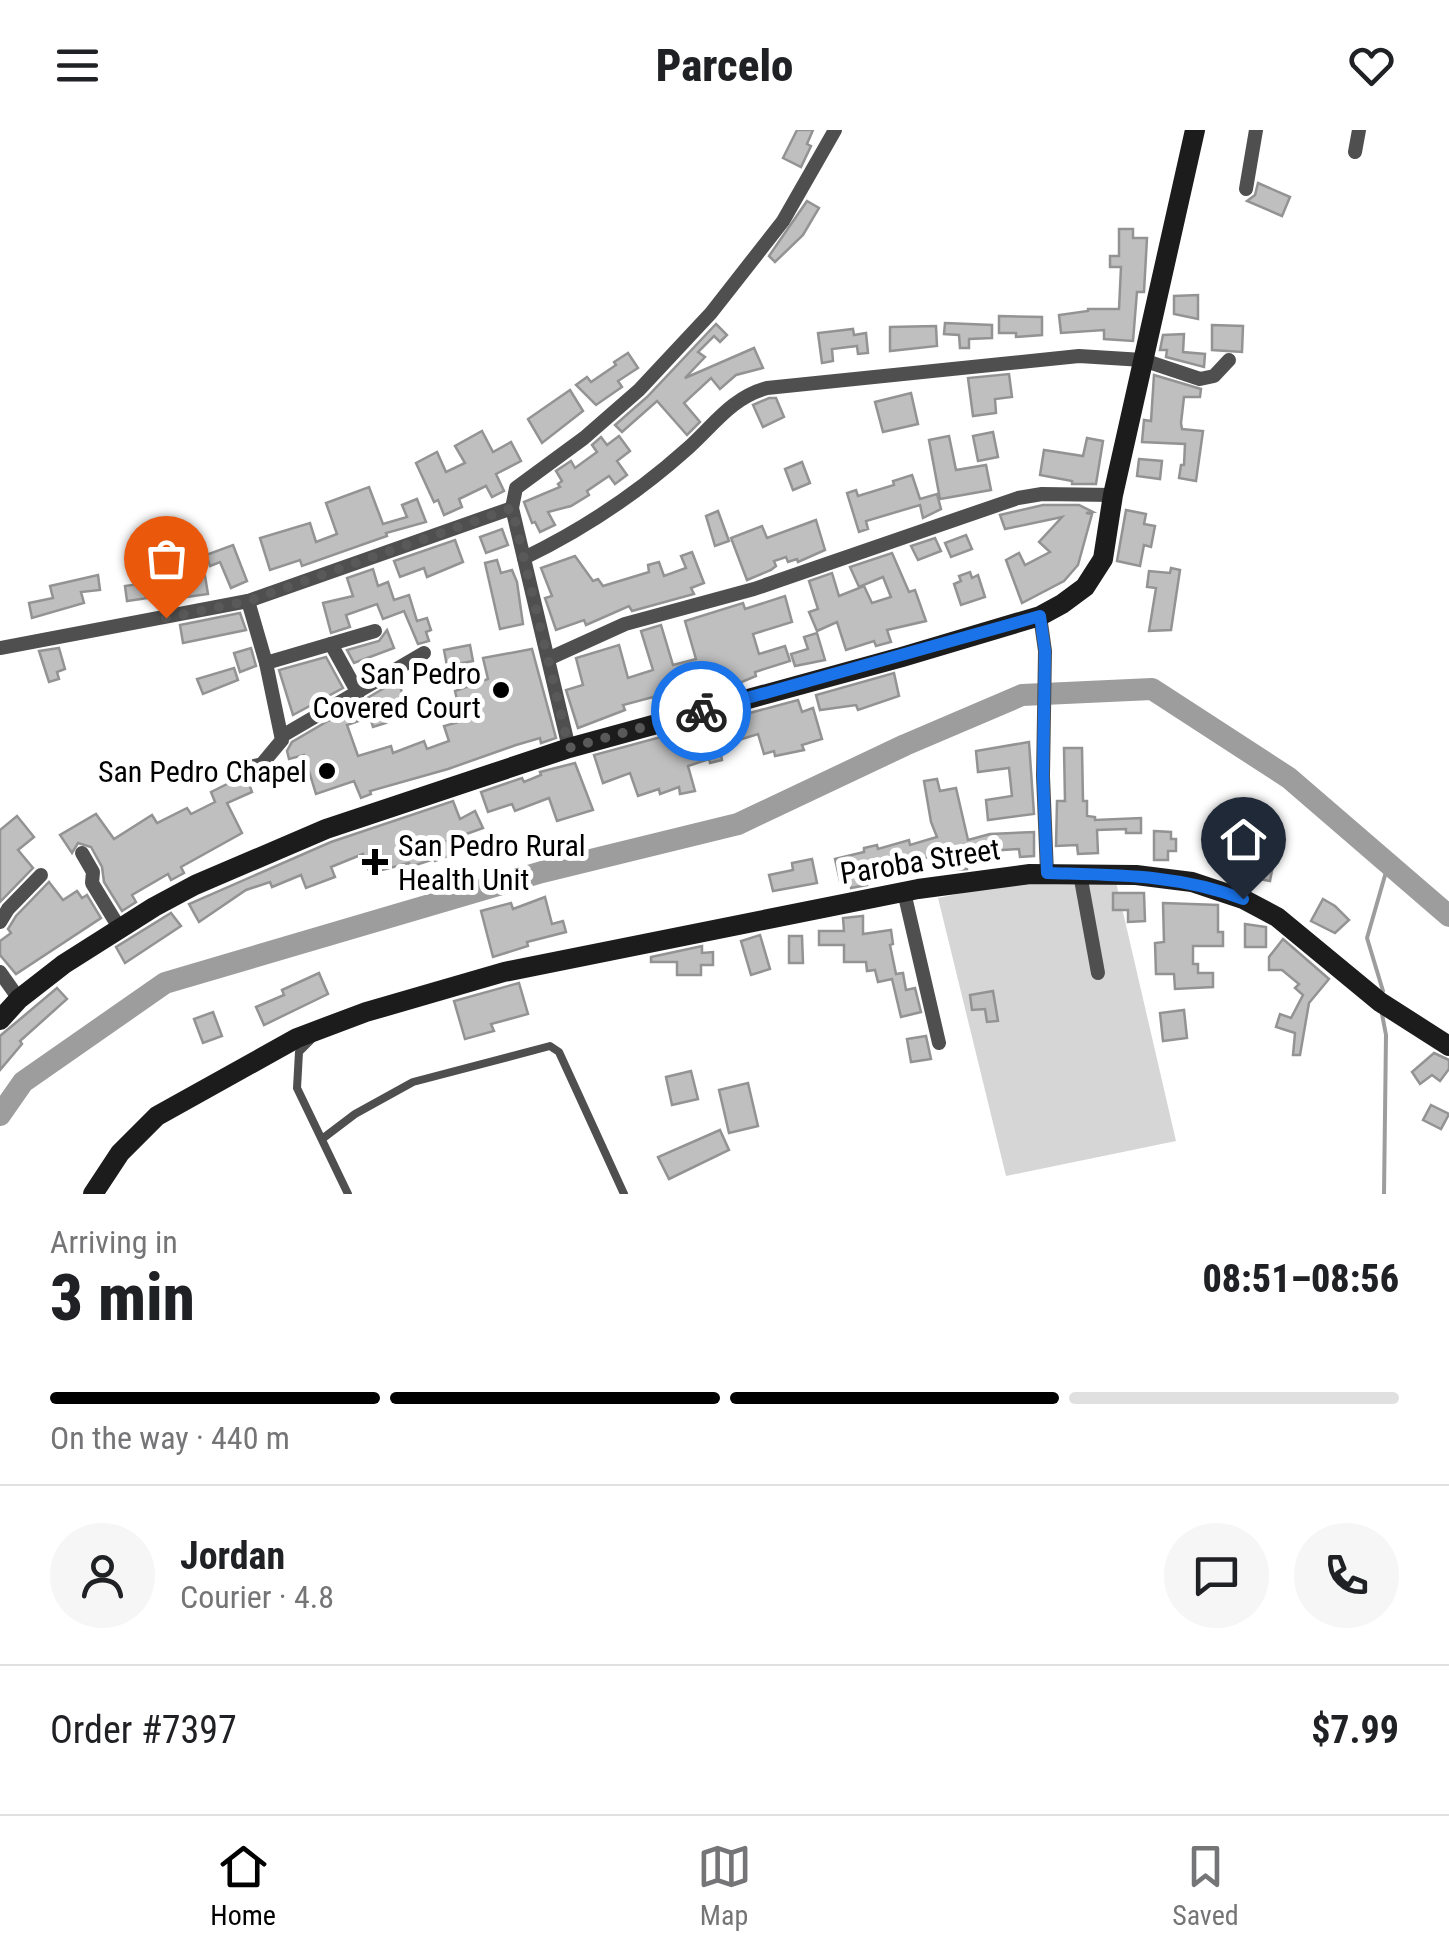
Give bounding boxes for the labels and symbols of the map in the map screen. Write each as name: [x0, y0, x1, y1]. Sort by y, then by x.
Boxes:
pin: [124, 516, 209, 619]
place label: San Pedro Covered Court: [312, 656, 481, 725]
courier: [651, 661, 751, 761]
marker: San Pedro Covered Court: [490, 679, 512, 701]
place label: San Pedro Chapel: [98, 754, 307, 789]
marker: San Pedro Chapel: [316, 760, 338, 782]
pin: [1201, 797, 1286, 900]
place label: San Pedro Rural Health Unit: [398, 828, 586, 897]
street label: Paroba Street: [838, 831, 1002, 891]
marker: San Pedro Rural Health Unit: [362, 849, 388, 875]

